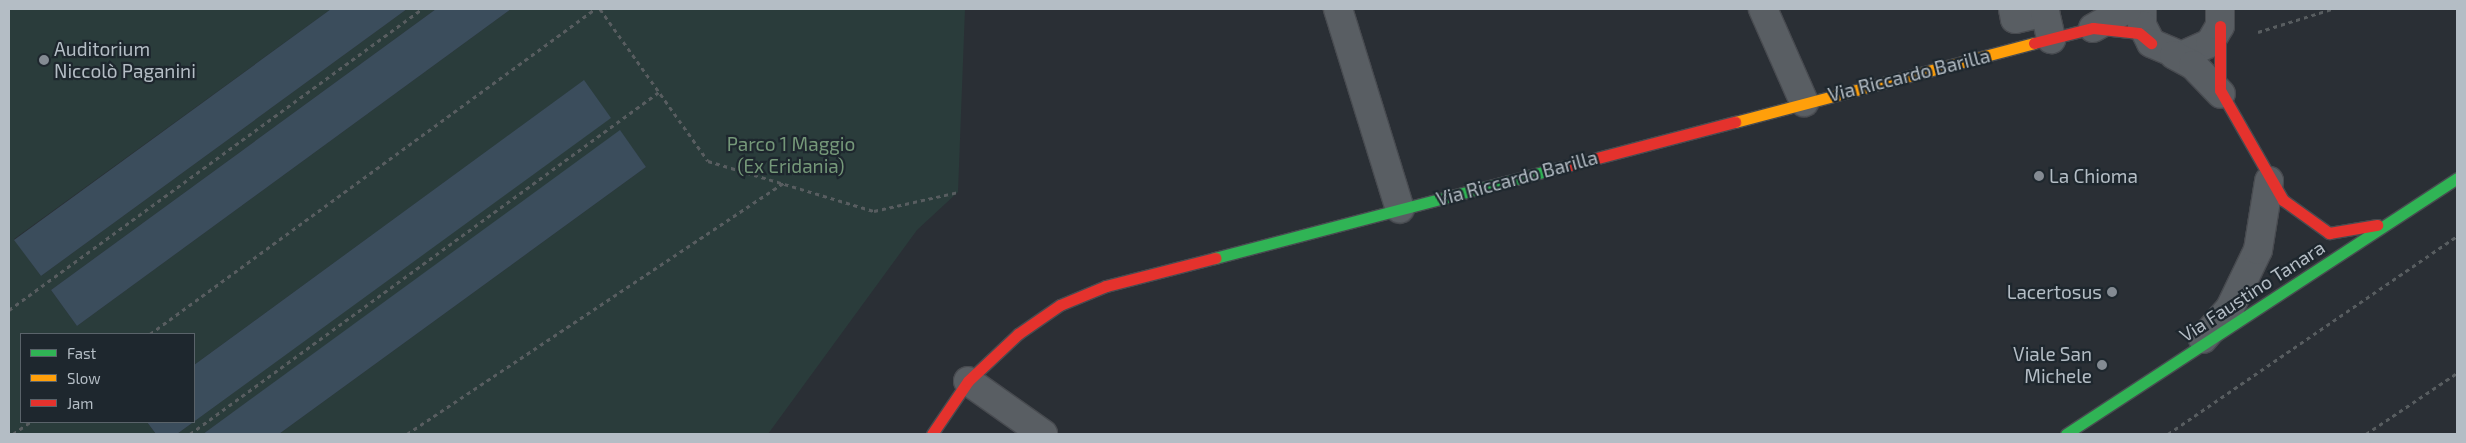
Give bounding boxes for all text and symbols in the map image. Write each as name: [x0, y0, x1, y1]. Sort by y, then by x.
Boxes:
place label: Auditorium Niccolò Paganini: [54, 38, 196, 82]
street label: Via Riccardo Barilla: [1826, 44, 1992, 106]
marker: Auditorium Niccolò Paganini: [38, 54, 50, 66]
park label: Parco 1 Maggio (Ex Eridania): [727, 133, 855, 177]
street label: Via Riccardo Barilla: [1434, 146, 1600, 210]
place label: La Chioma: [2049, 165, 2138, 187]
marker: La Chioma: [2033, 170, 2045, 182]
street label: Via Faustino Tanara: [2175, 235, 2329, 347]
place label: Lacertosus: [2007, 281, 2102, 303]
marker: Lacertosus: [2106, 286, 2118, 298]
legend: [20, 333, 195, 423]
place label: Viale San Michele: [2013, 343, 2092, 387]
text: Fast: [67, 344, 96, 362]
marker: Viale San Michele: [2096, 359, 2108, 371]
text: Slow: [67, 369, 101, 387]
text: Jam: [67, 394, 93, 412]

